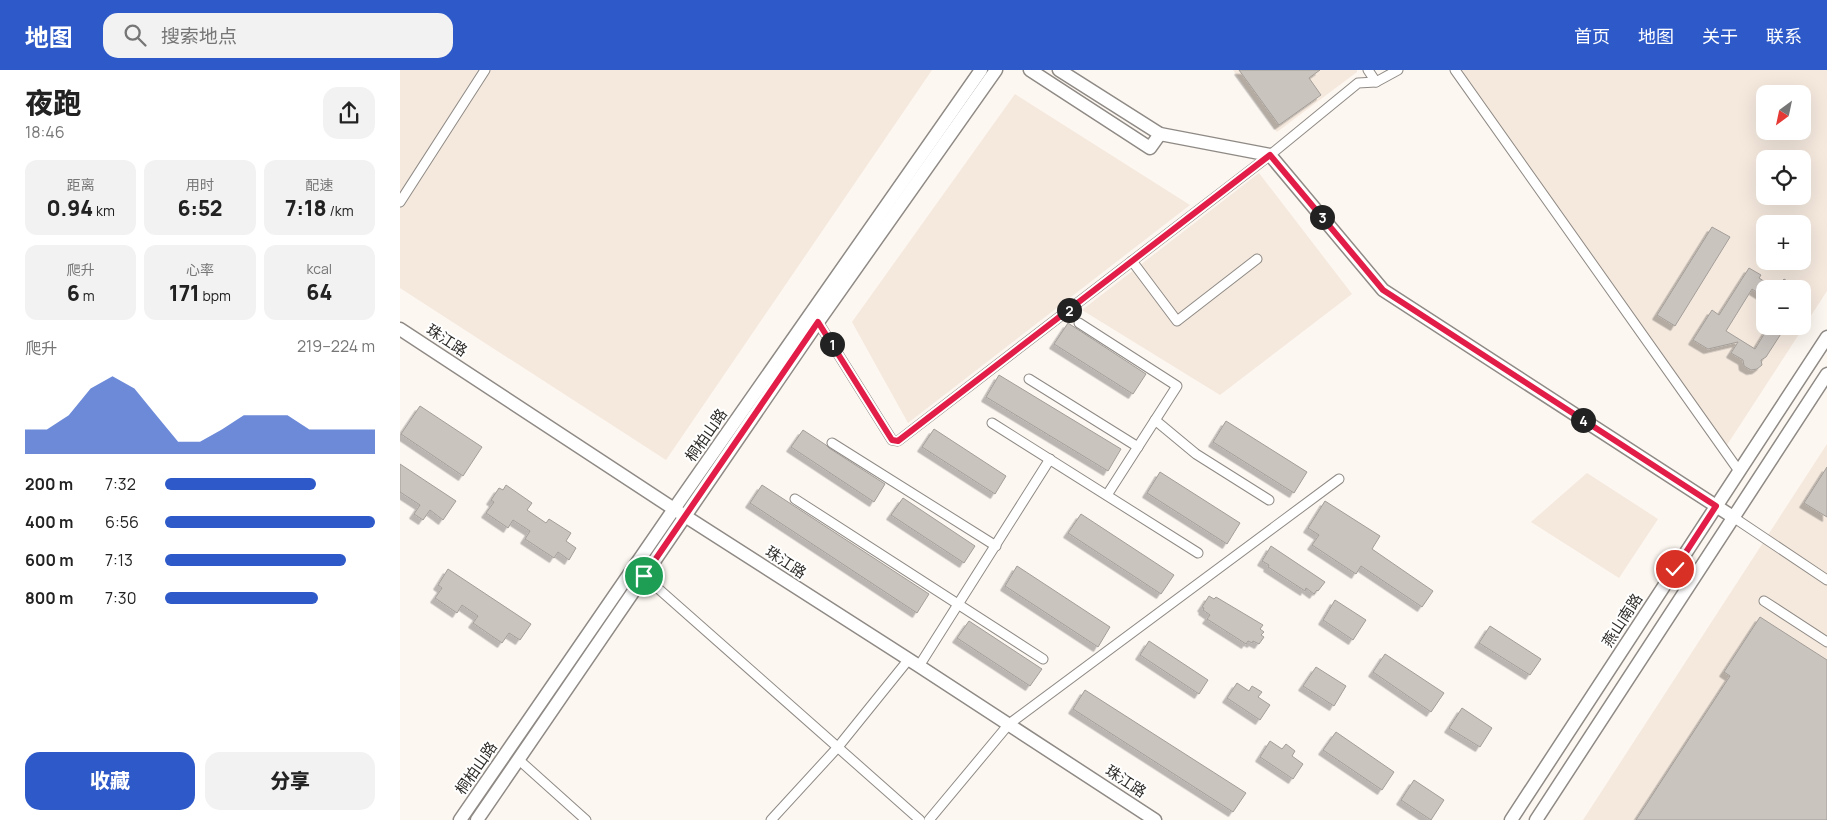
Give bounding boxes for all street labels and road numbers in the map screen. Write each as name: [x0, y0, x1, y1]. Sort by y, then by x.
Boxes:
street label: 珠江路: [422, 319, 472, 361]
street label: 桐柏山路: [680, 404, 732, 466]
street label: 珠江路: [761, 541, 811, 583]
street label: 燕山南路: [1597, 589, 1647, 651]
street label: 桐柏山路: [450, 737, 502, 799]
street label: 珠江路: [1101, 760, 1151, 802]

